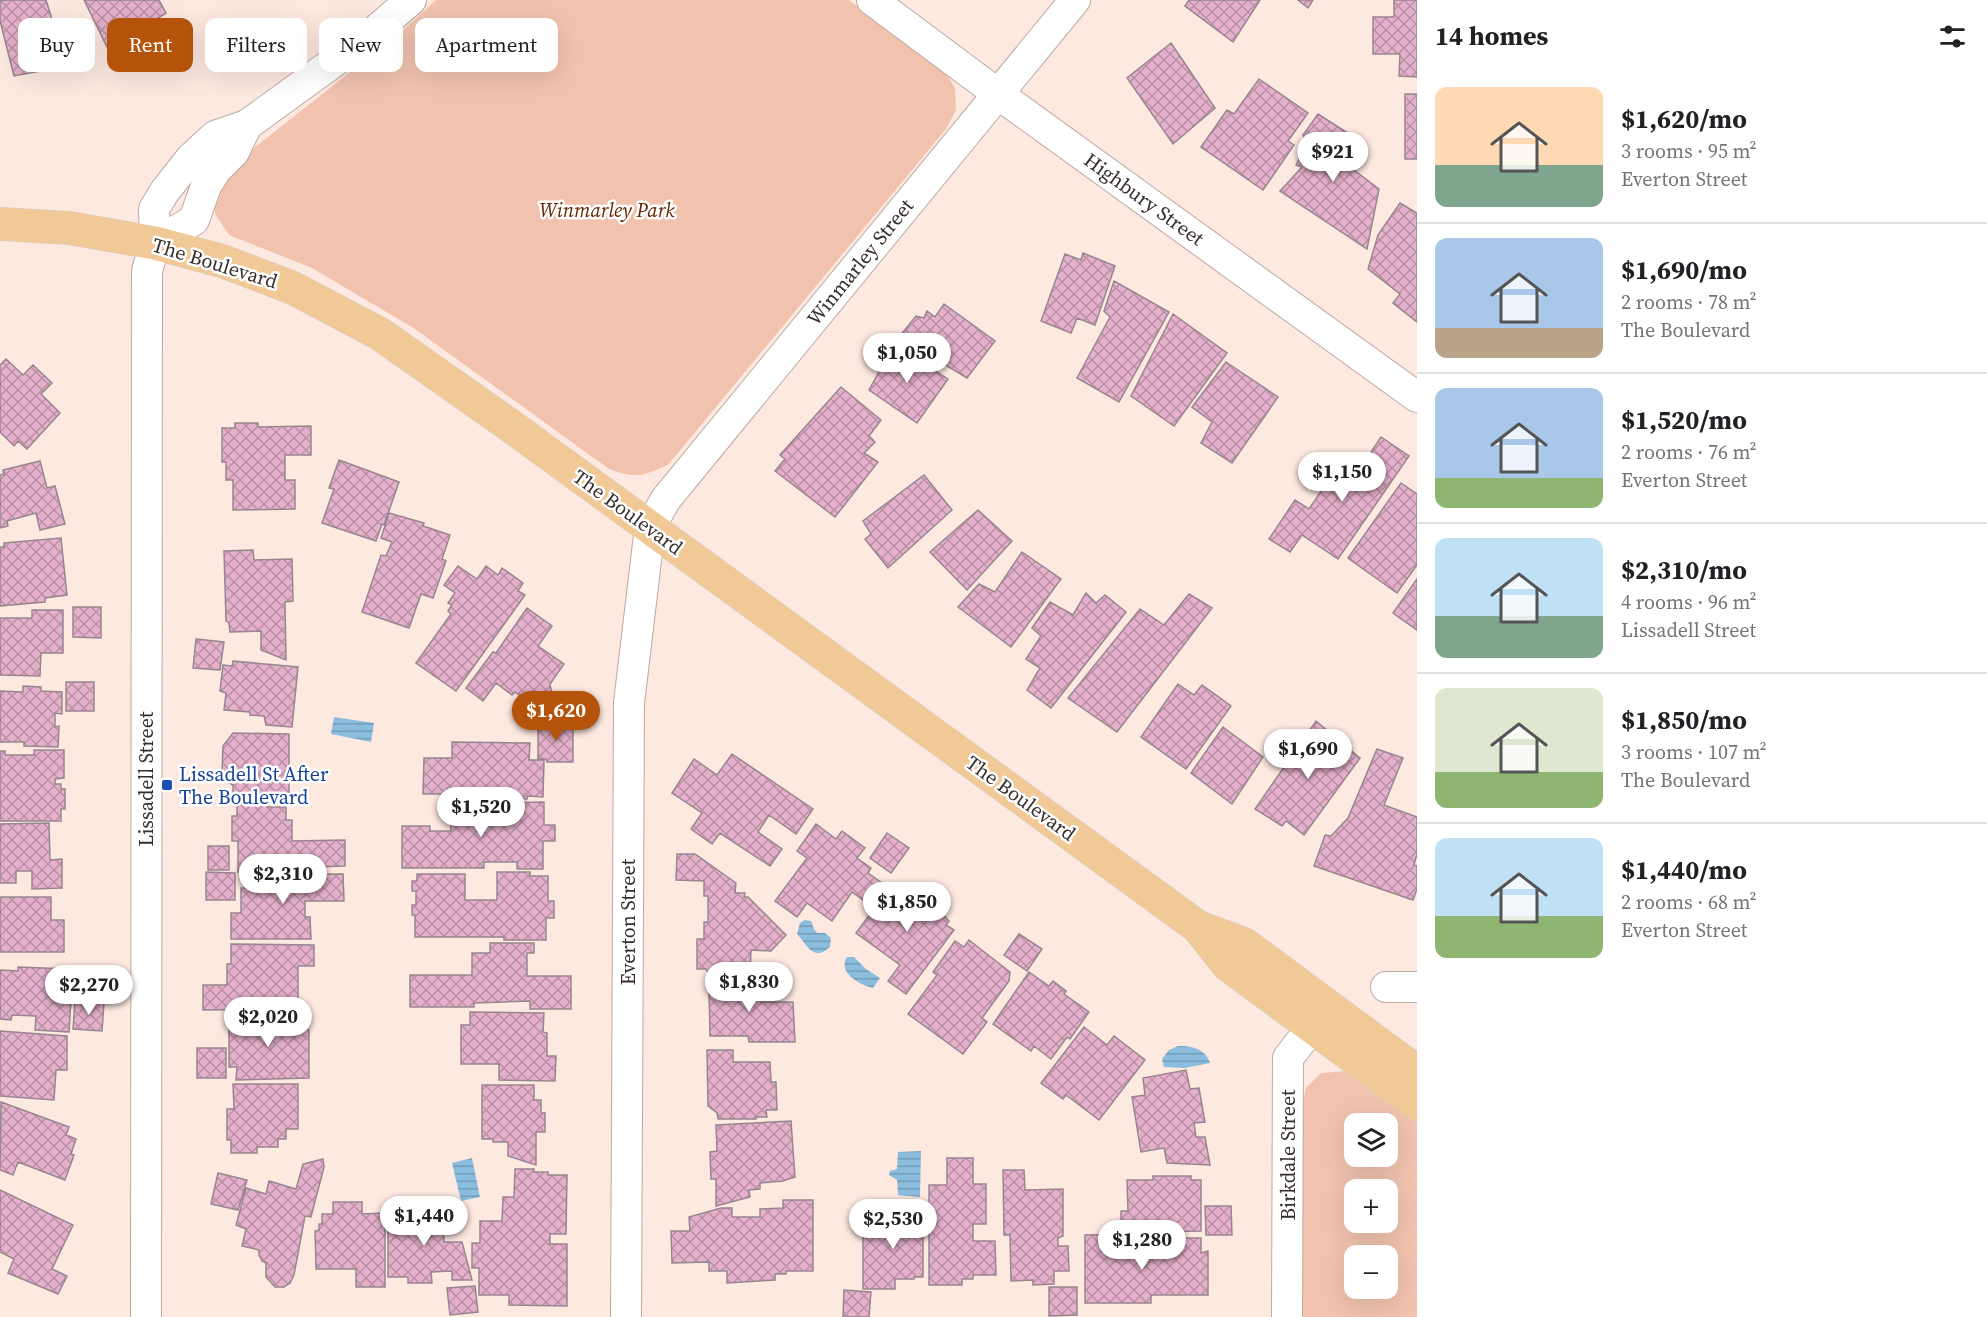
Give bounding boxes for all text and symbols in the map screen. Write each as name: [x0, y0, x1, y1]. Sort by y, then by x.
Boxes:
chip: Buy: [18, 18, 95, 72]
chip: Rent: [107, 18, 193, 72]
chip: Filters: [205, 18, 307, 72]
chip: New: [319, 18, 403, 72]
chip: Apartment: [415, 18, 558, 72]
text: 14 homes: [1435, 18, 1548, 54]
icon: filters: [1936, 20, 1969, 53]
text: $1,620/mo: [1621, 101, 1747, 137]
icon: home: [1483, 111, 1555, 183]
pin: $921: [1297, 132, 1369, 183]
text: $921: [1311, 137, 1355, 165]
text: 3 rooms · 95 m²: [1621, 137, 1757, 165]
street label: Highbury Street: [1078, 146, 1210, 252]
text: Everton Street: [1621, 165, 1747, 193]
street label: Winmarley Street: [800, 192, 920, 331]
park label: Winmarley Park: [539, 196, 675, 224]
street label: The Boulevard: [149, 231, 282, 295]
text: $1,690/mo: [1621, 252, 1747, 288]
icon: home: [1483, 262, 1555, 334]
text: 2 rooms · 78 m²: [1621, 288, 1757, 316]
text: The Boulevard: [1621, 316, 1750, 344]
pin: $1,050: [858, 333, 956, 384]
text: $1,050: [877, 338, 937, 366]
text: $1,520/mo: [1621, 402, 1747, 438]
icon: home: [1483, 412, 1555, 484]
text: 2 rooms · 76 m²: [1621, 438, 1757, 466]
pin: $1,150: [1293, 452, 1391, 503]
text: $1,150: [1312, 457, 1372, 485]
street label: The Boulevard: [567, 463, 689, 562]
text: Everton Street: [1621, 466, 1747, 494]
text: $2,310/mo: [1621, 552, 1747, 588]
icon: home: [1483, 562, 1555, 634]
text: 4 rooms · 96 m²: [1621, 588, 1757, 616]
text: Lissadell Street: [1621, 616, 1756, 644]
pin: $1,620: [507, 691, 605, 742]
text: $1,620: [526, 696, 586, 724]
text: $1,850/mo: [1621, 702, 1747, 738]
street label: Lissadell Street: [132, 711, 160, 847]
icon: home: [1483, 712, 1555, 784]
pin: $1,690: [1259, 729, 1357, 780]
text: $1,690: [1278, 734, 1338, 762]
text: 3 rooms · 107 m²: [1621, 738, 1767, 766]
street label: The Boulevard: [960, 749, 1082, 848]
place label: Lissadell St After The Boulevard: [179, 760, 329, 811]
text: The Boulevard: [1621, 766, 1750, 794]
marker: Lissadell St After The Boulevard: [160, 778, 174, 792]
pin: $1,520: [432, 787, 530, 838]
text: $1,520: [451, 792, 511, 820]
text: $1,440/mo: [1621, 852, 1747, 888]
pin: $2,310: [234, 854, 332, 905]
street label: Everton Street: [614, 858, 642, 985]
text: $2,310: [253, 859, 313, 887]
icon: home: [1483, 862, 1555, 934]
pin: $1,850: [858, 882, 956, 933]
text: $1,850: [877, 887, 937, 915]
text: 2 rooms · 68 m²: [1621, 888, 1757, 916]
text: Everton Street: [1621, 916, 1747, 944]
pin: $1,830: [700, 962, 798, 1013]
pin: $2,270: [40, 965, 138, 1016]
text: $1,830: [719, 967, 779, 995]
text: $2,270: [59, 970, 119, 998]
pin: $2,020: [219, 997, 317, 1048]
text: $2,020: [238, 1002, 298, 1030]
street label: Birkdale Street: [1274, 1089, 1302, 1221]
map controls: [1344, 1113, 1398, 1299]
button: layers: [1344, 1113, 1398, 1167]
button: +: [1344, 1179, 1398, 1233]
pin: $1,440: [375, 1196, 473, 1247]
pin: $2,530: [844, 1199, 942, 1250]
text: $1,440: [394, 1201, 454, 1229]
text: $2,530: [863, 1204, 923, 1232]
pin: $1,280: [1093, 1220, 1191, 1271]
text: $1,280: [1112, 1225, 1172, 1253]
button: −: [1344, 1245, 1398, 1299]

